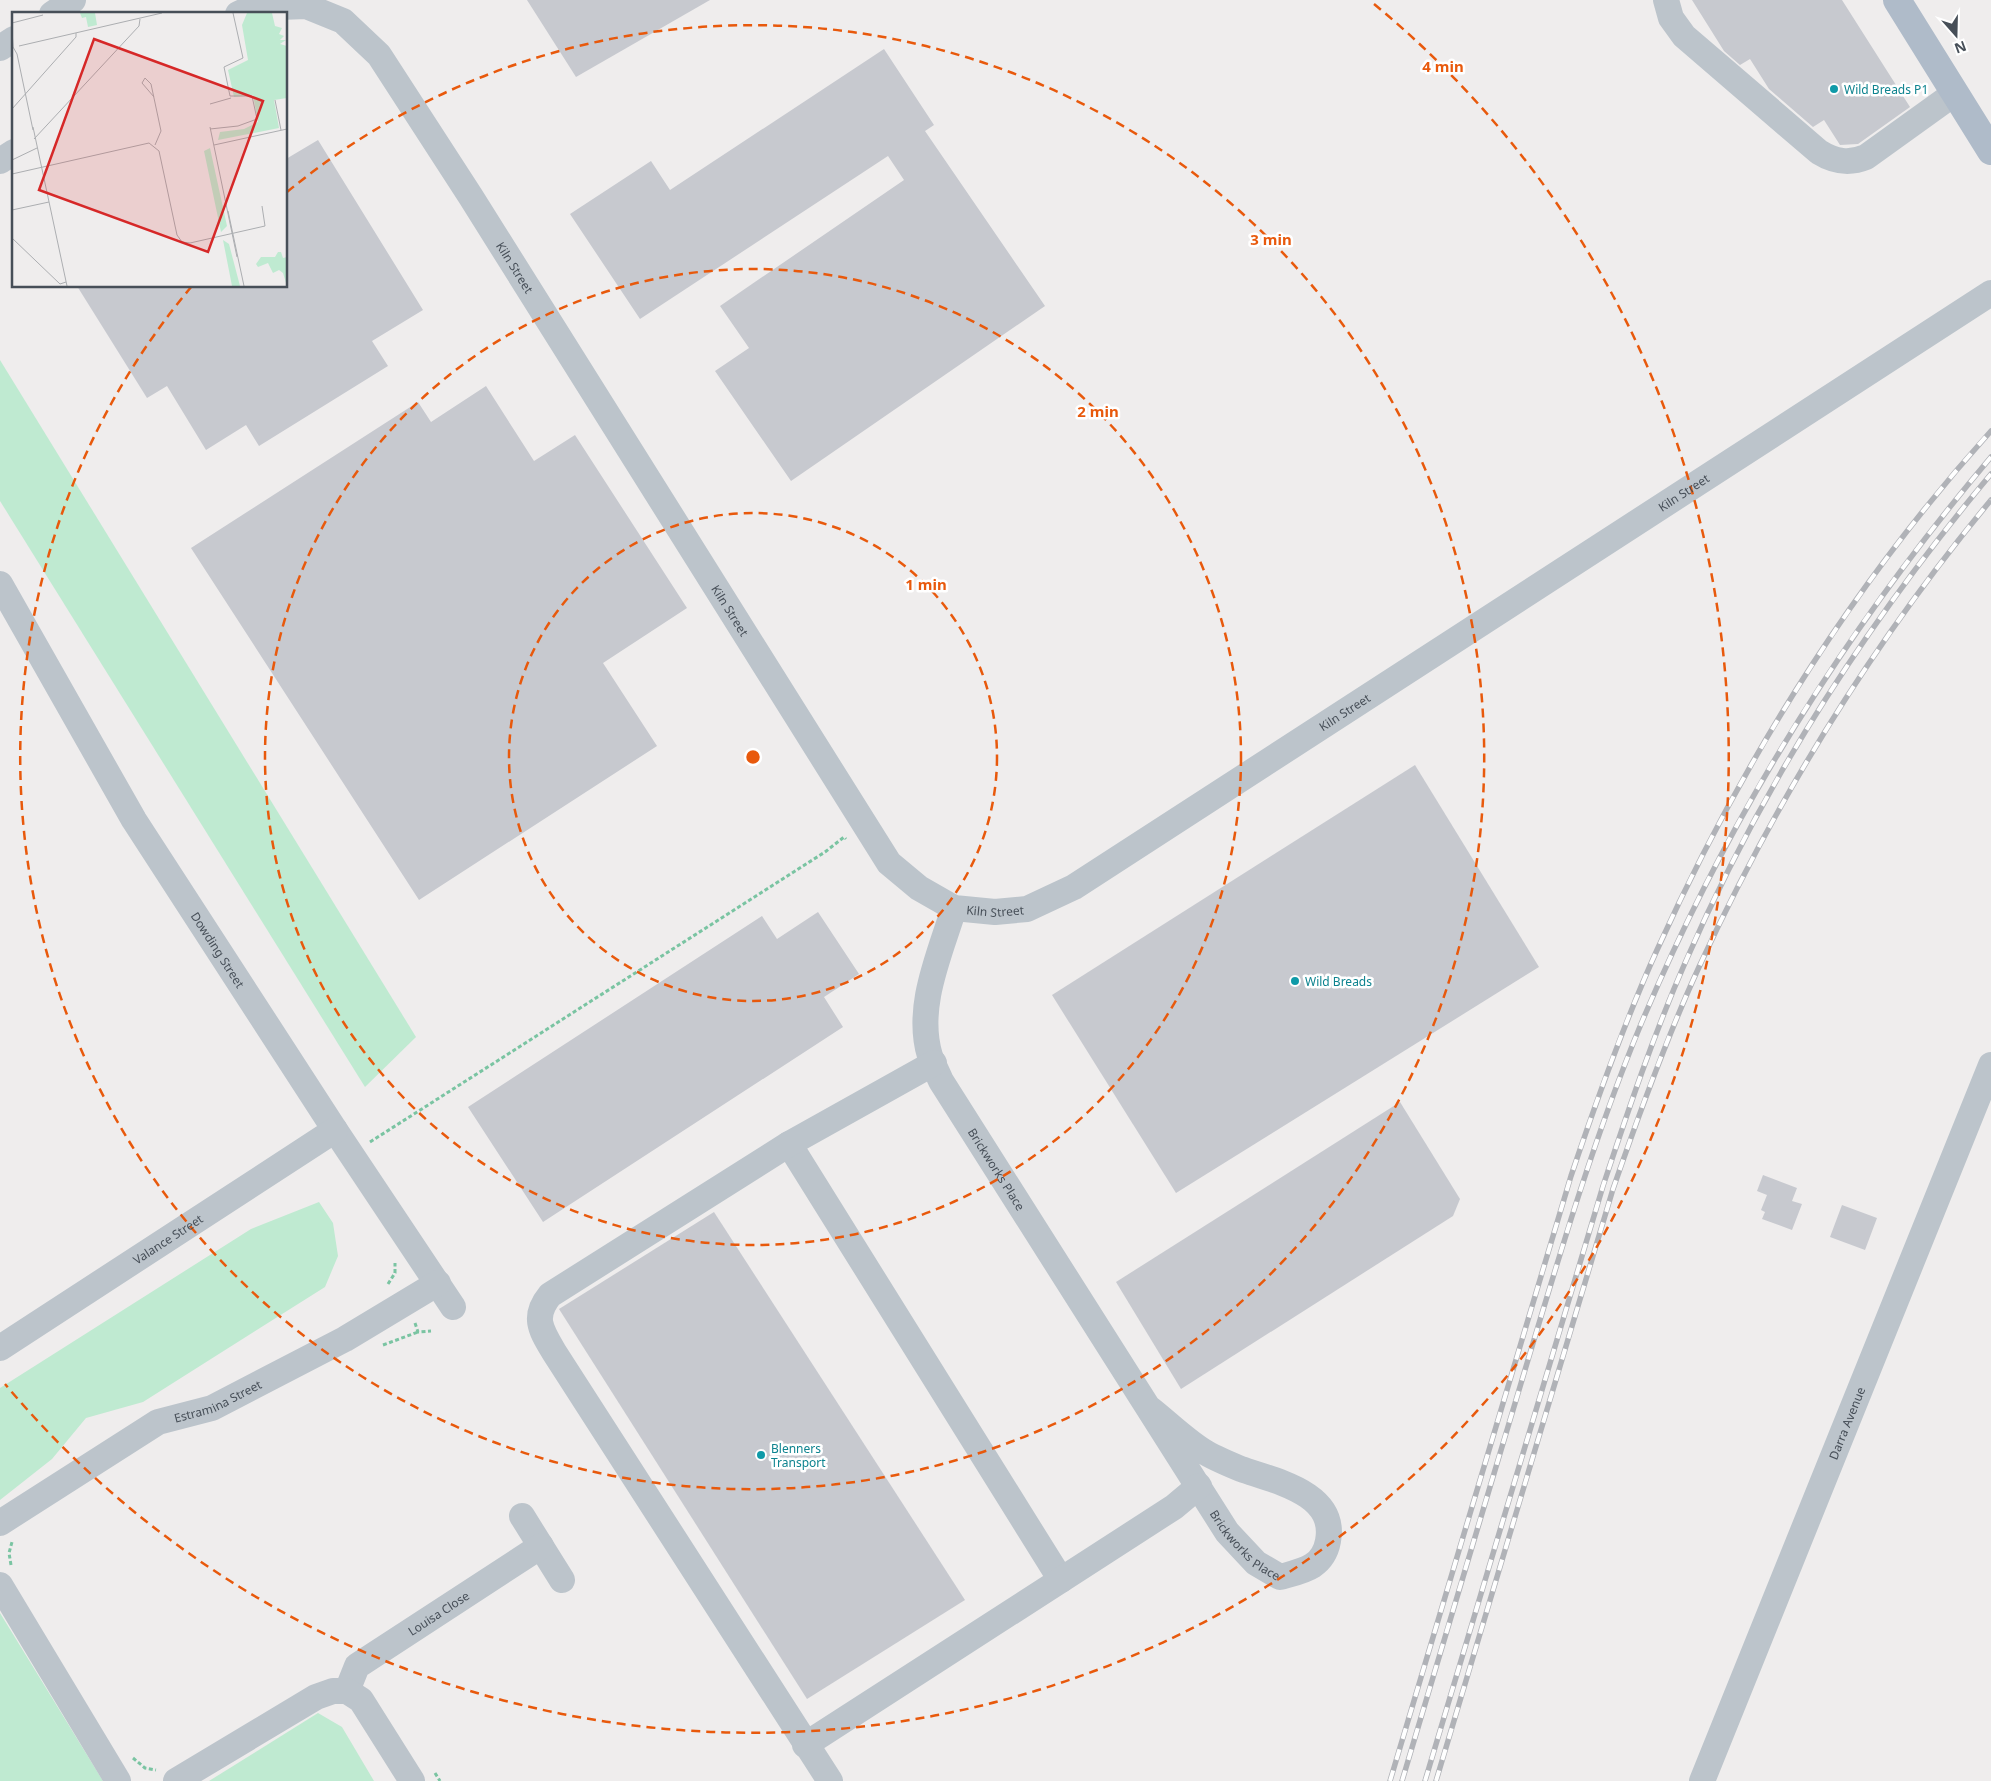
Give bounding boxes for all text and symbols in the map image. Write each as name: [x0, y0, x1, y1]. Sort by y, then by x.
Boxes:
north arrow: [1931, 10, 1981, 60]
inset map: [12, 12, 288, 288]
text: N: [1952, 37, 1969, 59]
text: 4 min: [1422, 56, 1464, 76]
place label: Wild Breads P1: [1844, 81, 1928, 98]
marker: Wild Breads P1: [1828, 83, 1840, 95]
text: 3 min: [1250, 229, 1292, 249]
street label: Kiln Street: [493, 238, 538, 297]
text: 2 min: [1077, 401, 1119, 421]
street label: Kiln Street: [1655, 469, 1713, 515]
text: 1 min: [905, 574, 947, 594]
street label: Kiln Street: [708, 581, 753, 640]
street label: Kiln Street: [1315, 689, 1374, 735]
centre of rings: [744, 748, 762, 766]
street label: Kiln Street: [966, 901, 1025, 921]
street label: Dowding Street: [187, 909, 249, 992]
place label: Wild Breads: [1305, 973, 1372, 990]
marker: Wild Breads: [1289, 975, 1301, 987]
street label: Brickworks Place: [964, 1125, 1029, 1214]
street label: Valance Street: [129, 1210, 206, 1268]
street label: Estramina Street: [172, 1375, 265, 1426]
street label: Darra Avenue: [1824, 1384, 1869, 1462]
place label: Blenners Transport: [771, 1440, 826, 1471]
marker: Blenners Transport: [755, 1449, 767, 1461]
street label: Brickworks Place: [1206, 1506, 1284, 1584]
street label: Louisa Close: [404, 1587, 473, 1639]

